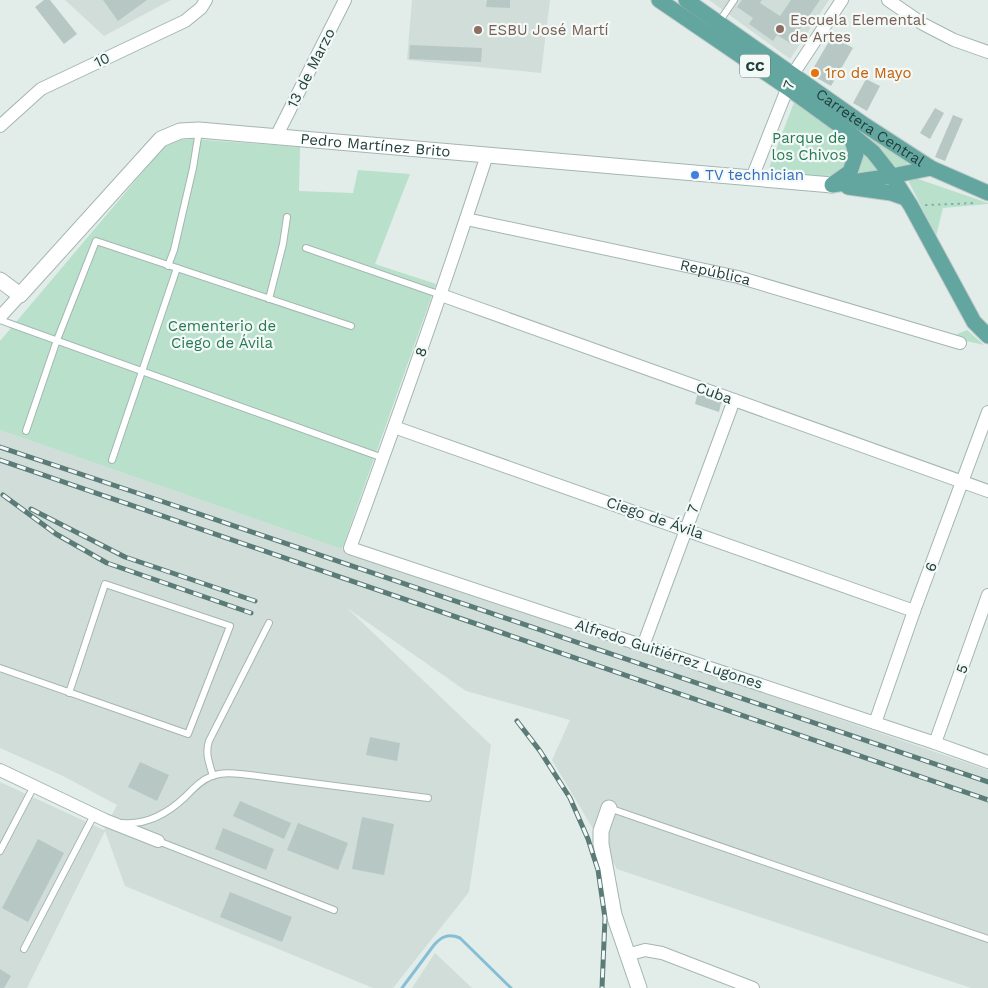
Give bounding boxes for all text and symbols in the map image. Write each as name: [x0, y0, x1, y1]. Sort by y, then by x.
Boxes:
place label: Escuela Elemental de Artes: [790, 11, 926, 46]
place label: ESBU José Martí: [488, 21, 609, 39]
marker: Escuela Elemental de Artes: [774, 23, 786, 35]
marker: ESBU José Martí: [472, 24, 484, 36]
street label: 13 de Marzo: [283, 25, 339, 111]
street label: 10: [91, 49, 113, 71]
road number: CC: [740, 54, 770, 78]
place label: 1ro de Mayo: [825, 64, 912, 82]
marker: 1ro de Mayo: [809, 67, 821, 79]
street label: 7: [779, 78, 799, 92]
street label: Carretera Central: [812, 85, 928, 171]
park label: Parque de los Chivos: [772, 129, 847, 164]
street label: Pedro Martínez Brito: [300, 130, 451, 161]
place label: TV technician: [705, 166, 804, 184]
marker: TV technician: [689, 169, 701, 181]
street label: República: [678, 256, 753, 289]
park label: Cementerio de Ciego de Ávila: [168, 317, 276, 352]
street label: 8: [411, 345, 431, 359]
street label: Cuba: [693, 378, 735, 408]
street label: Ciego de Ávila: [604, 493, 707, 543]
street label: 7: [683, 502, 703, 516]
street label: 6: [921, 560, 941, 574]
street label: Alfredo Guitiérrez Lugones: [573, 615, 765, 693]
street label: 5: [952, 662, 972, 676]

